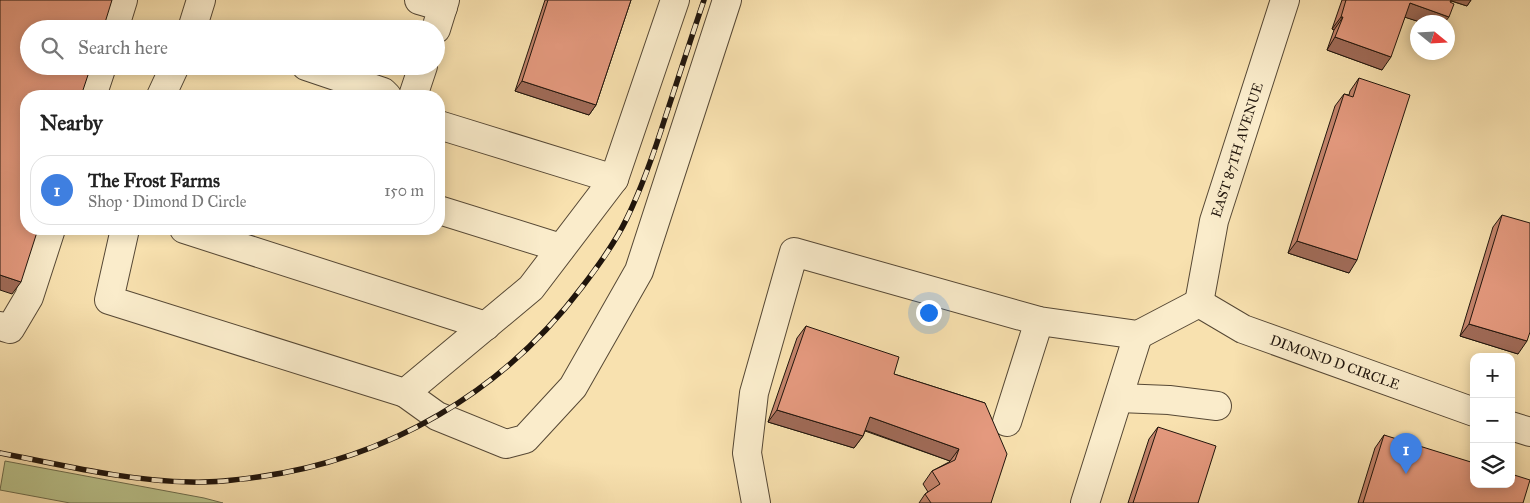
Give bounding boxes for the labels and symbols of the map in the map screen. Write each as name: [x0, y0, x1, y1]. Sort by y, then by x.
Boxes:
north arrow: [1410, 15, 1455, 60]
street label: EAST 87TH AVENUE: [1208, 80, 1267, 220]
your location: [916, 300, 942, 326]
street label: DIMOND D CIRCLE: [1268, 331, 1402, 394]
pin: 1: [1390, 433, 1422, 474]

